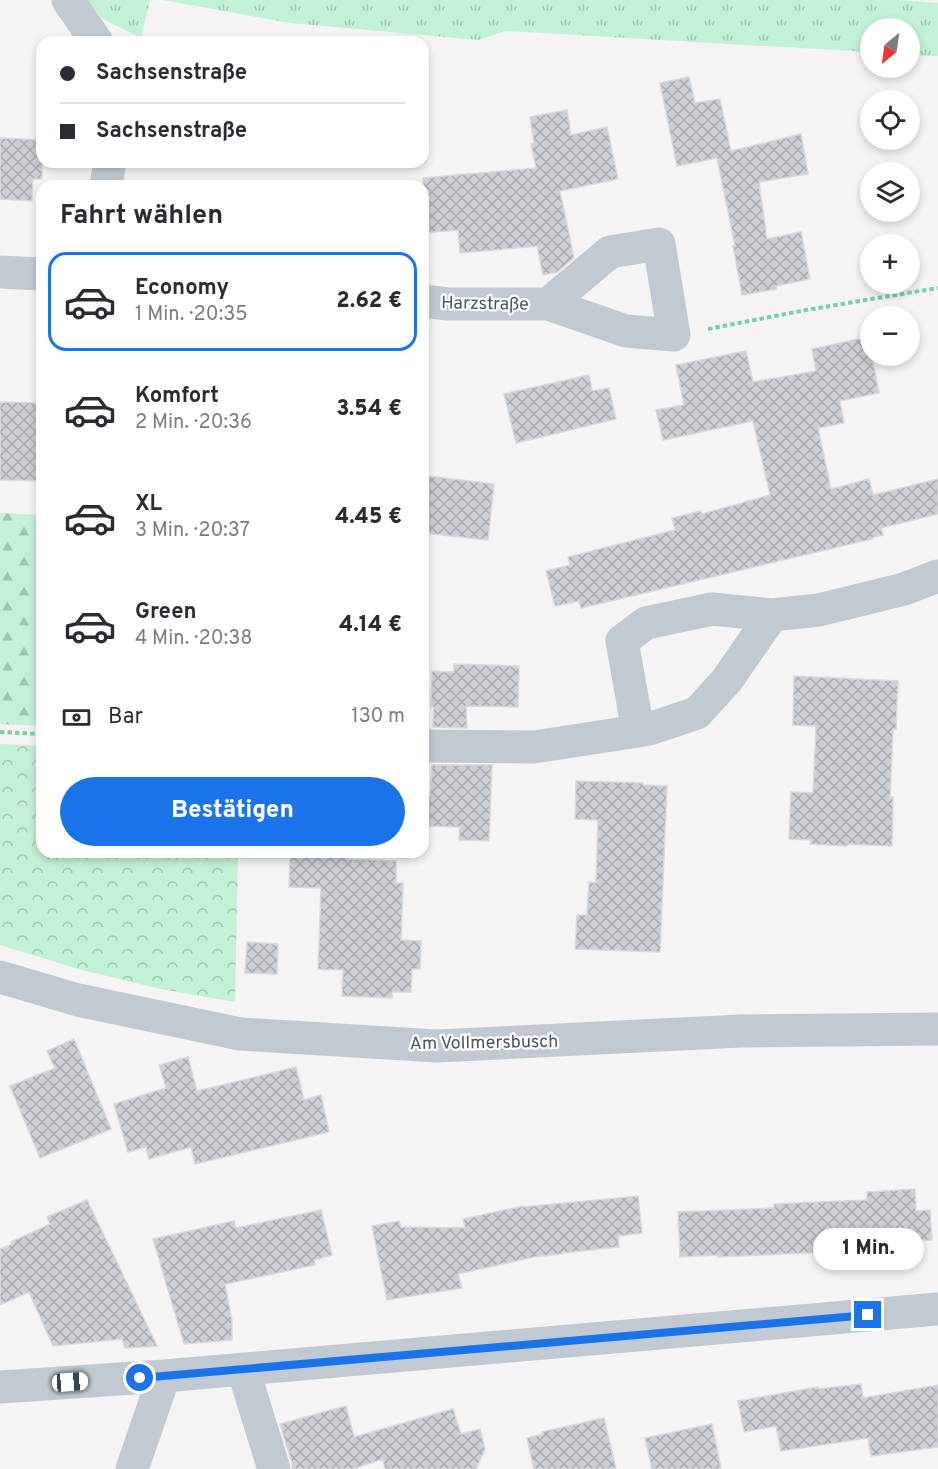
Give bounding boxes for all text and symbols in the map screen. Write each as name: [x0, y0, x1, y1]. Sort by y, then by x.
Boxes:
north arrow: [860, 18, 920, 78]
map controls: [860, 18, 920, 366]
text: Sachsenstraße: [96, 60, 247, 87]
button: locate: [860, 90, 920, 150]
text: Sachsenstraße: [96, 118, 247, 145]
button: layers: [860, 162, 920, 222]
text: Fahrt wählen: [60, 199, 223, 233]
button: +: [860, 234, 920, 294]
icon: car: [63, 275, 117, 329]
text: Economy: [135, 275, 229, 302]
text: 2.62 €: [336, 288, 402, 315]
street label: Harzstraße: [441, 292, 529, 317]
text: 1 Min. · 20:35: [135, 302, 248, 328]
button: −: [860, 306, 920, 366]
icon: car: [63, 383, 117, 437]
text: Komfort: [135, 383, 219, 410]
text: 3.54 €: [336, 396, 402, 423]
text: 2 Min. · 20:36: [135, 410, 252, 436]
icon: car: [63, 491, 117, 545]
text: XL: [135, 491, 162, 518]
text: 4.45 €: [335, 504, 402, 531]
text: 3 Min. · 20:37: [135, 518, 250, 544]
icon: car: [63, 599, 117, 653]
text: Green: [135, 599, 197, 626]
text: 4.14 €: [339, 612, 402, 639]
text: 4 Min. · 20:38: [135, 626, 252, 652]
icon: cash: [60, 701, 93, 734]
text: Bar: [108, 704, 143, 731]
text: 130 m: [351, 704, 405, 730]
button: Bestätigen: [60, 777, 405, 846]
street label: Am Vollmersbusch: [409, 1031, 559, 1056]
callout: 1 Min.: [812, 1228, 924, 1270]
text: 1 Min.: [842, 1236, 895, 1262]
route end: [854, 1301, 881, 1328]
route start: [126, 1364, 153, 1391]
car: [51, 1372, 89, 1392]

